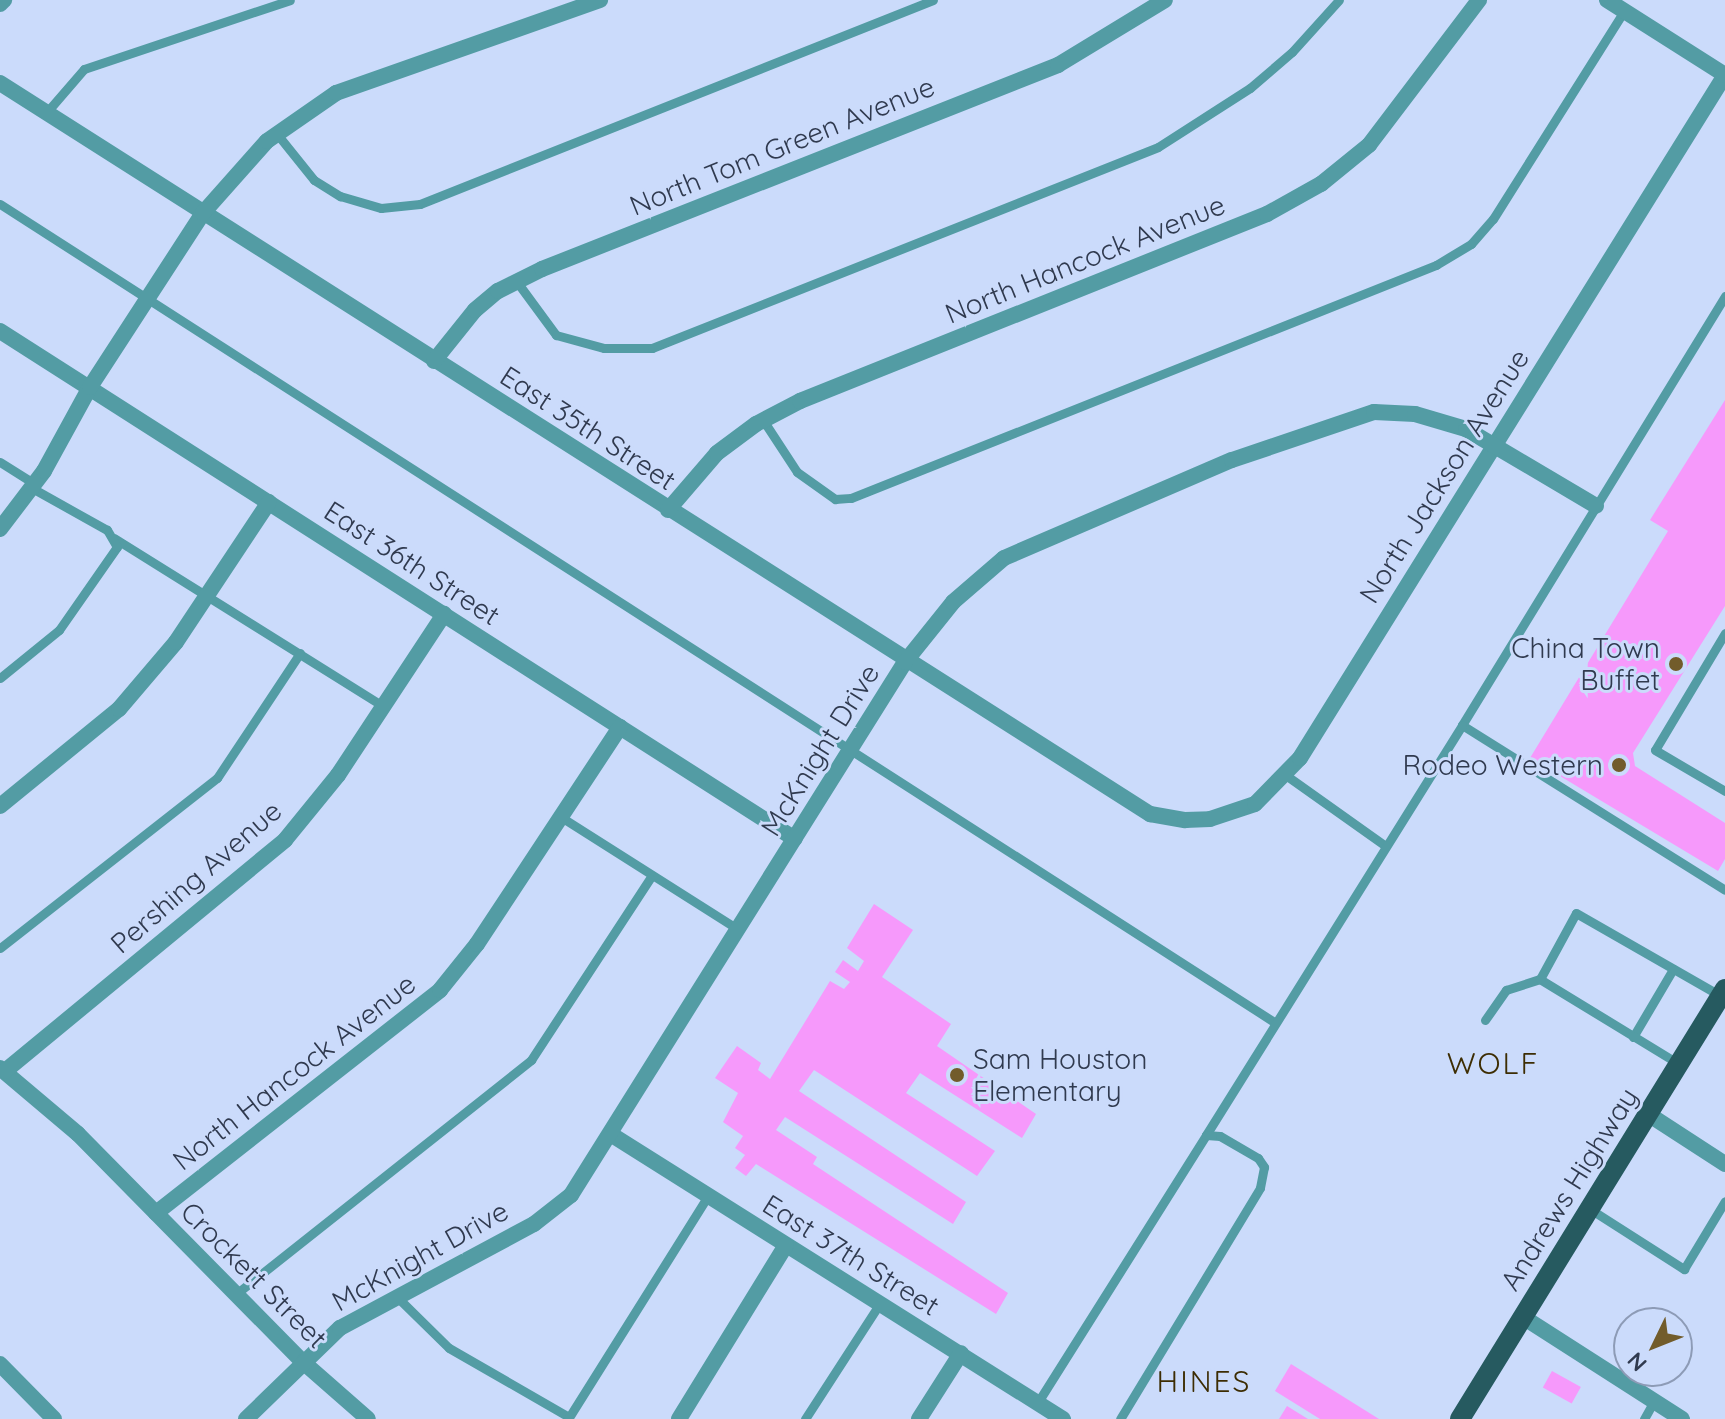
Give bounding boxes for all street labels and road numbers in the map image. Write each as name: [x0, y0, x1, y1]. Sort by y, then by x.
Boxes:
street label: North Tom Green Avenue: [625, 69, 939, 223]
street label: North Hancock Avenue: [940, 187, 1230, 331]
street label: North Jackson Avenue: [1352, 343, 1536, 609]
street label: East 35th Street: [494, 359, 682, 497]
street label: East 36th Street: [318, 494, 506, 632]
street label: McKnight Drive: [754, 658, 886, 842]
street label: Pershing Avenue: [104, 794, 288, 960]
street label: North Hancock Avenue: [166, 967, 422, 1177]
street label: Andrews Highway: [1493, 1082, 1645, 1296]
street label: East 37th Street: [757, 1187, 945, 1323]
street label: McKnight Drive: [326, 1194, 514, 1318]
street label: Crockett Street: [174, 1195, 334, 1355]

